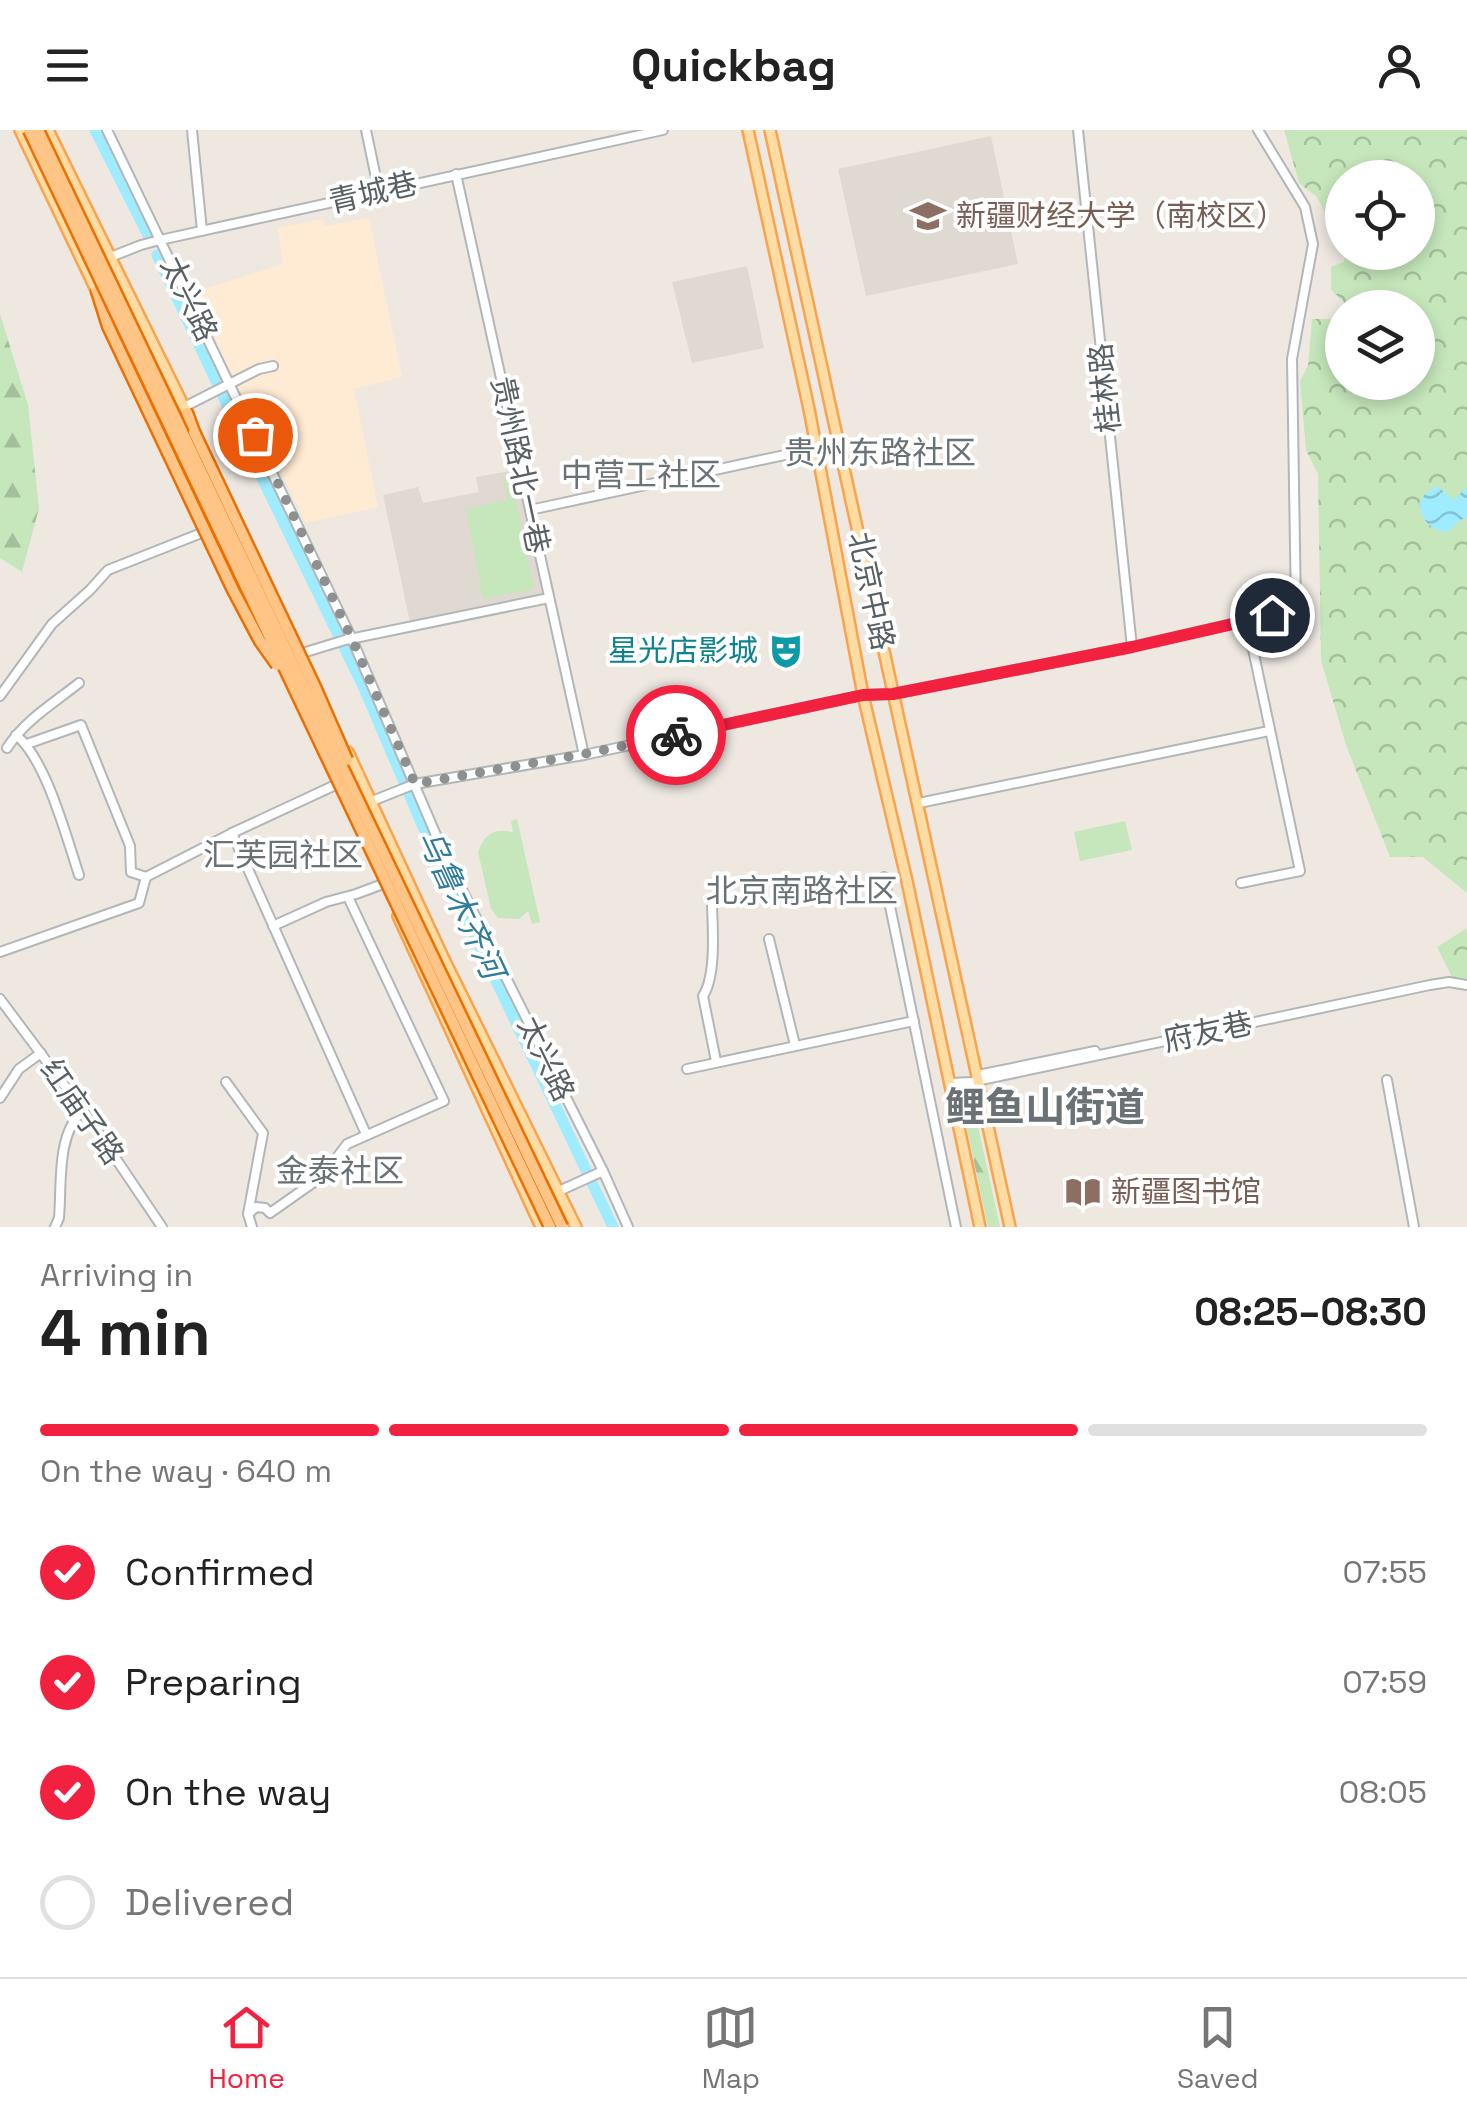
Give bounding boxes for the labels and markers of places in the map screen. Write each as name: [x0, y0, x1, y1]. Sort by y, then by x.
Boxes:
place label: 新疆财经大学（南校区）: [956, 196, 1286, 235]
school or university icon: 新疆财经大学（南校区）: [909, 197, 947, 235]
pin: [213, 393, 298, 478]
pin: [1230, 573, 1315, 658]
place label: 星光店影城: [608, 631, 758, 670]
theatre icon: 星光店影城: [767, 632, 805, 670]
place label: 新疆图书馆: [1111, 1172, 1261, 1211]
library icon: 新疆图书馆: [1064, 1173, 1102, 1211]

